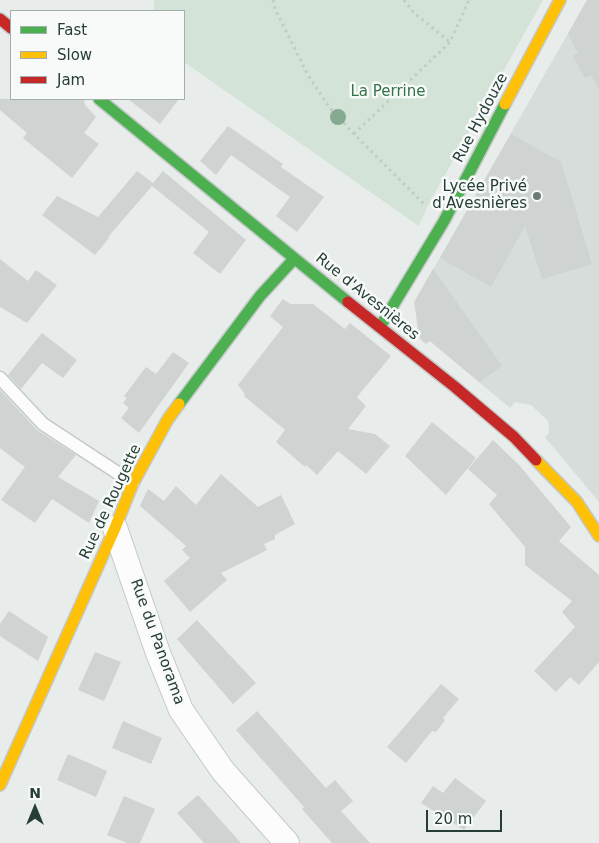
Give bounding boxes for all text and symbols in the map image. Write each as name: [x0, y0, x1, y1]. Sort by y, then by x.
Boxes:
legend: [10, 10, 185, 100]
text: Fast: [57, 21, 87, 39]
text: Slow: [57, 46, 92, 64]
street label: Rue Hydouze: [450, 70, 512, 166]
text: Jam: [57, 71, 85, 89]
park label: La Perrine: [350, 83, 426, 101]
place label: Lycée Privé d'Avesnières: [432, 178, 527, 213]
marker: Lycée Privé d'Avesnières: [531, 190, 543, 202]
street label: Rue d'Avesnières: [312, 250, 422, 344]
street label: Rue de Rougette: [76, 442, 146, 562]
street label: Rue du Panorama: [126, 577, 188, 707]
north arrow: [10, 783, 60, 833]
text: N: [29, 785, 41, 801]
scale bar: [429, 800, 505, 832]
text: 20 m: [434, 810, 472, 828]

